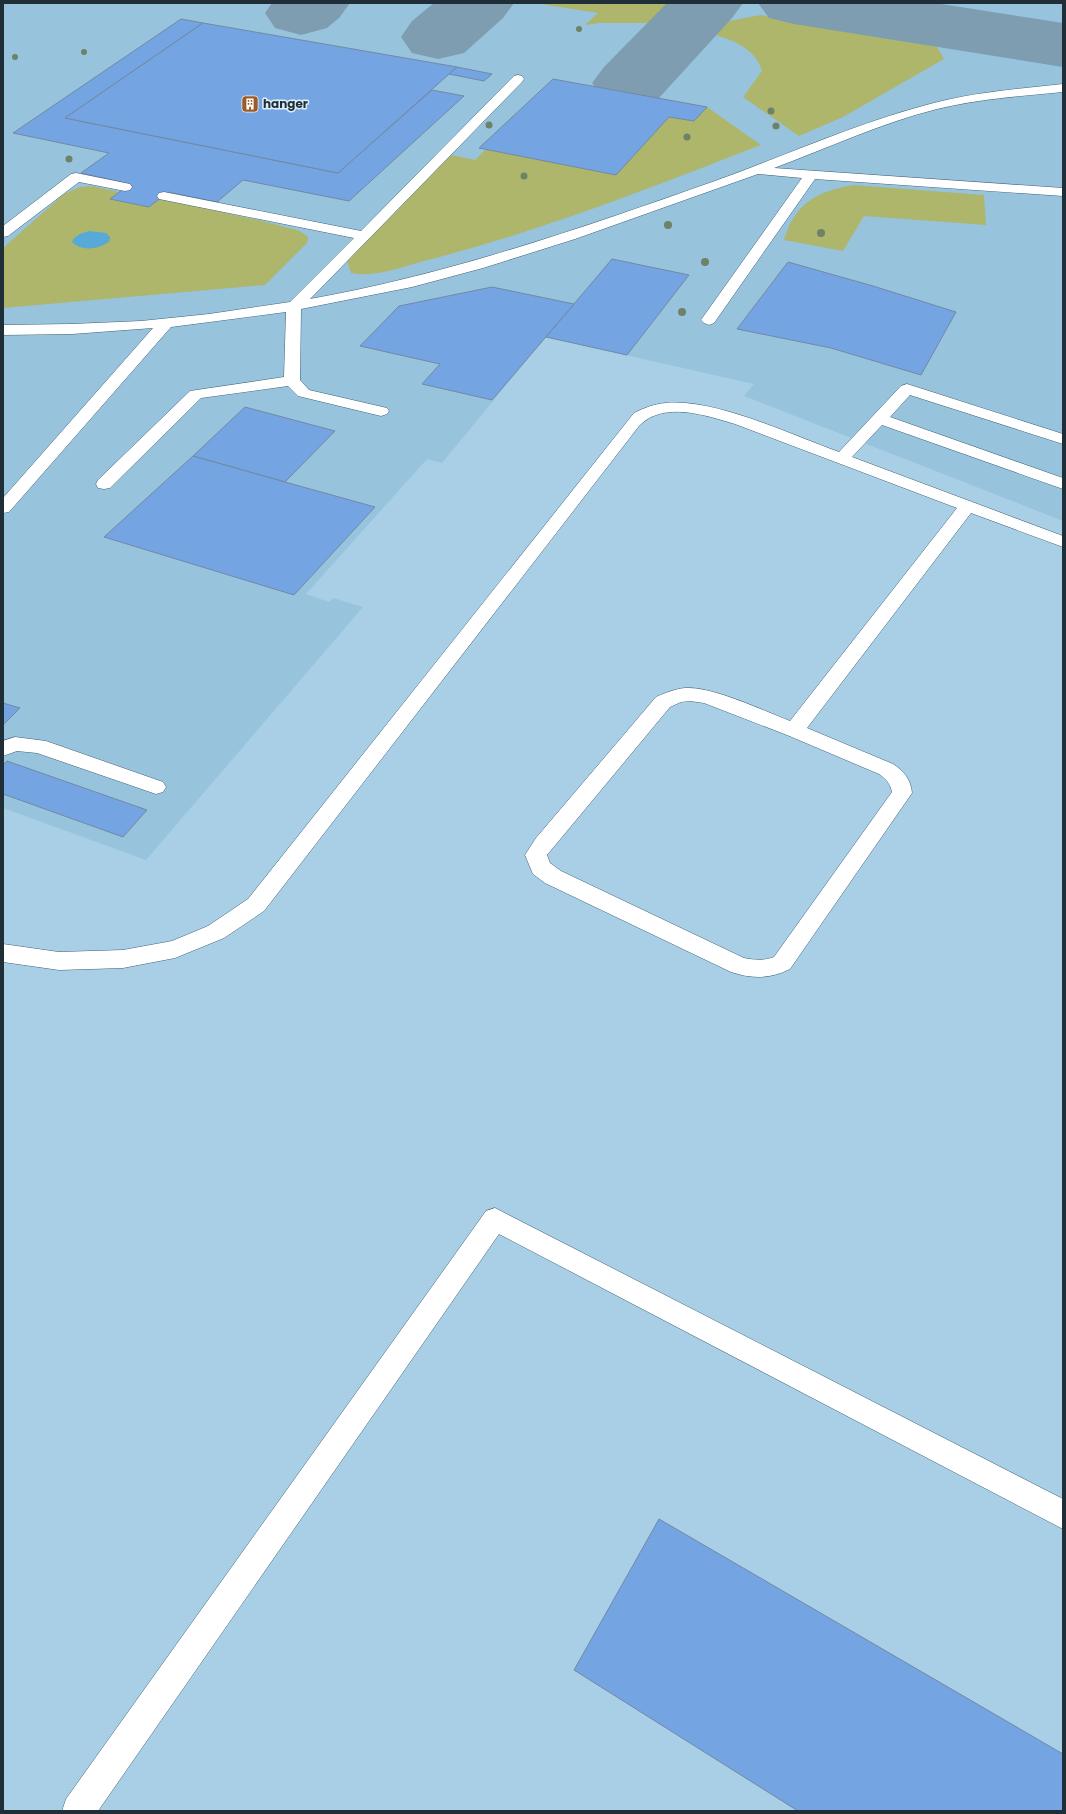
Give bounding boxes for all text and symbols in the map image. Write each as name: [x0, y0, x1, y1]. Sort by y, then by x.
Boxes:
building icon: hanger: [240, 94, 260, 114]
place label: hanger: [263, 95, 308, 112]

